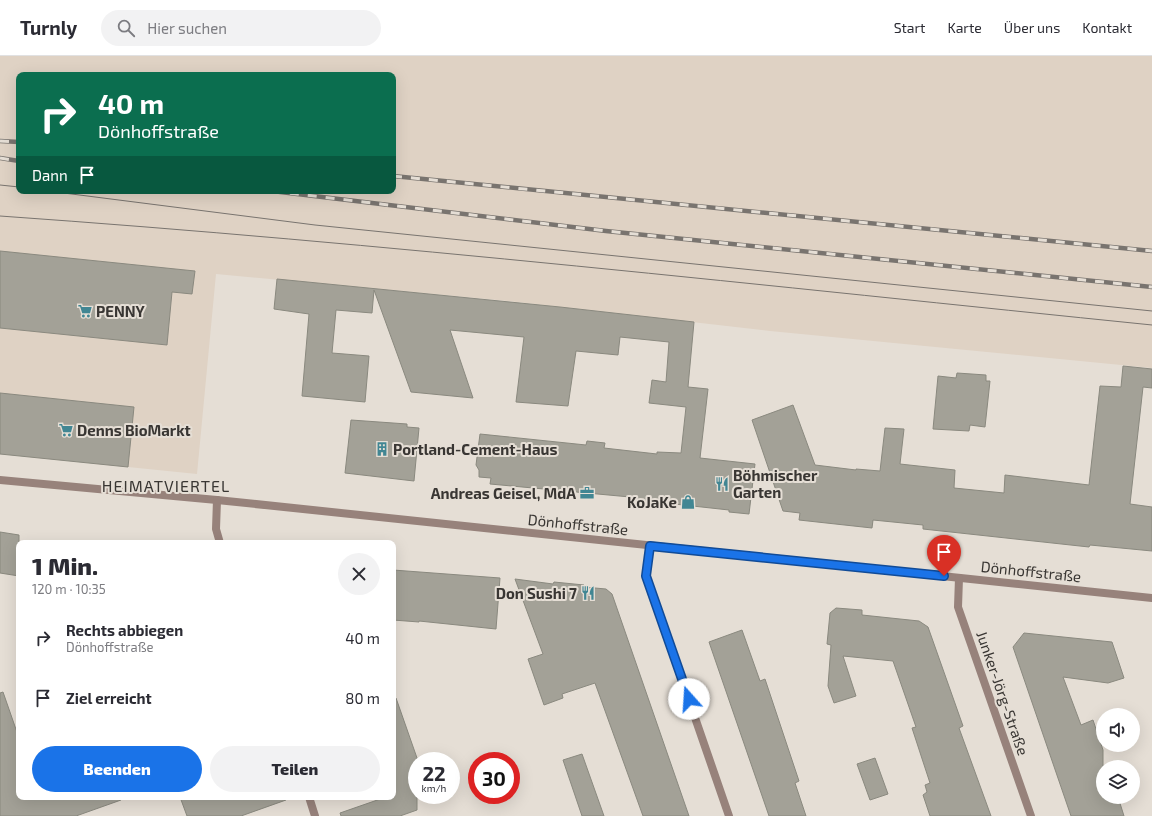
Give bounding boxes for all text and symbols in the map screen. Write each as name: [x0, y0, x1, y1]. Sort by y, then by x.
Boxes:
search box: [101, 10, 381, 46]
text: Turnly: [20, 16, 77, 39]
icon: search: [115, 17, 137, 39]
text: Hier suchen: [147, 19, 227, 37]
text: Start: [894, 19, 925, 36]
text: Karte: [947, 19, 982, 36]
text: Über uns: [1004, 19, 1060, 36]
text: Kontakt: [1082, 19, 1132, 36]
text: 40 m: [98, 86, 164, 120]
icon: right: [32, 88, 84, 140]
text: Dönhoffstraße: [98, 120, 219, 142]
icon: arrive: [76, 164, 98, 186]
text: Dann: [32, 166, 68, 184]
place label: PENNY: [96, 302, 146, 320]
supermarket icon: PENNY: [77, 303, 93, 319]
place label: Denns BioMarkt: [77, 421, 191, 439]
supermarket icon: Denns BioMarkt: [58, 422, 74, 438]
place label: Portland-Cement-Haus: [393, 440, 557, 458]
building icon: Portland-Cement-Haus: [374, 441, 390, 457]
place label: Böhmischer Garten: [733, 466, 818, 501]
district label: HEIMATVIERTEL: [102, 476, 230, 495]
restaurant icon: Böhmischer Garten: [714, 476, 730, 492]
place label: Andreas Geisel, MdA: [431, 484, 576, 502]
office icon: Andreas Geisel, MdA: [579, 485, 595, 501]
place label: KoJaKe: [627, 493, 677, 511]
shop icon: KoJaKe: [680, 494, 696, 510]
street label: Dönhoffstraße: [527, 510, 629, 538]
pin: [927, 535, 961, 576]
icon: arrive: [933, 541, 955, 563]
text: 1 Min.: [32, 551, 98, 580]
button: close: [338, 553, 380, 595]
street label: Dönhoffstraße: [980, 557, 1082, 585]
text: 120 m · 10:35: [32, 581, 106, 597]
place label: Don Sushi 7: [496, 584, 577, 602]
restaurant icon: Don Sushi 7: [580, 585, 596, 601]
text: Rechts abbiegen: [66, 621, 183, 639]
icon: right: [32, 627, 54, 649]
street label: Junker-Jörg-Straße: [973, 628, 1033, 758]
text: 40 m: [345, 629, 380, 647]
text: Dönhoffstraße: [66, 639, 153, 655]
position arrow: [668, 678, 710, 720]
icon: arrive: [32, 687, 54, 709]
text: Ziel erreicht: [66, 689, 152, 707]
text: 80 m: [345, 689, 380, 707]
map controls: [1096, 708, 1140, 804]
button: sound: [1096, 708, 1140, 752]
button: Beenden: [32, 746, 202, 792]
button: Teilen: [210, 746, 380, 792]
speed limit sign: 30: [468, 752, 520, 804]
button: layers: [1096, 760, 1140, 804]
text: 22: [422, 761, 446, 785]
text: km/h: [422, 782, 446, 794]

